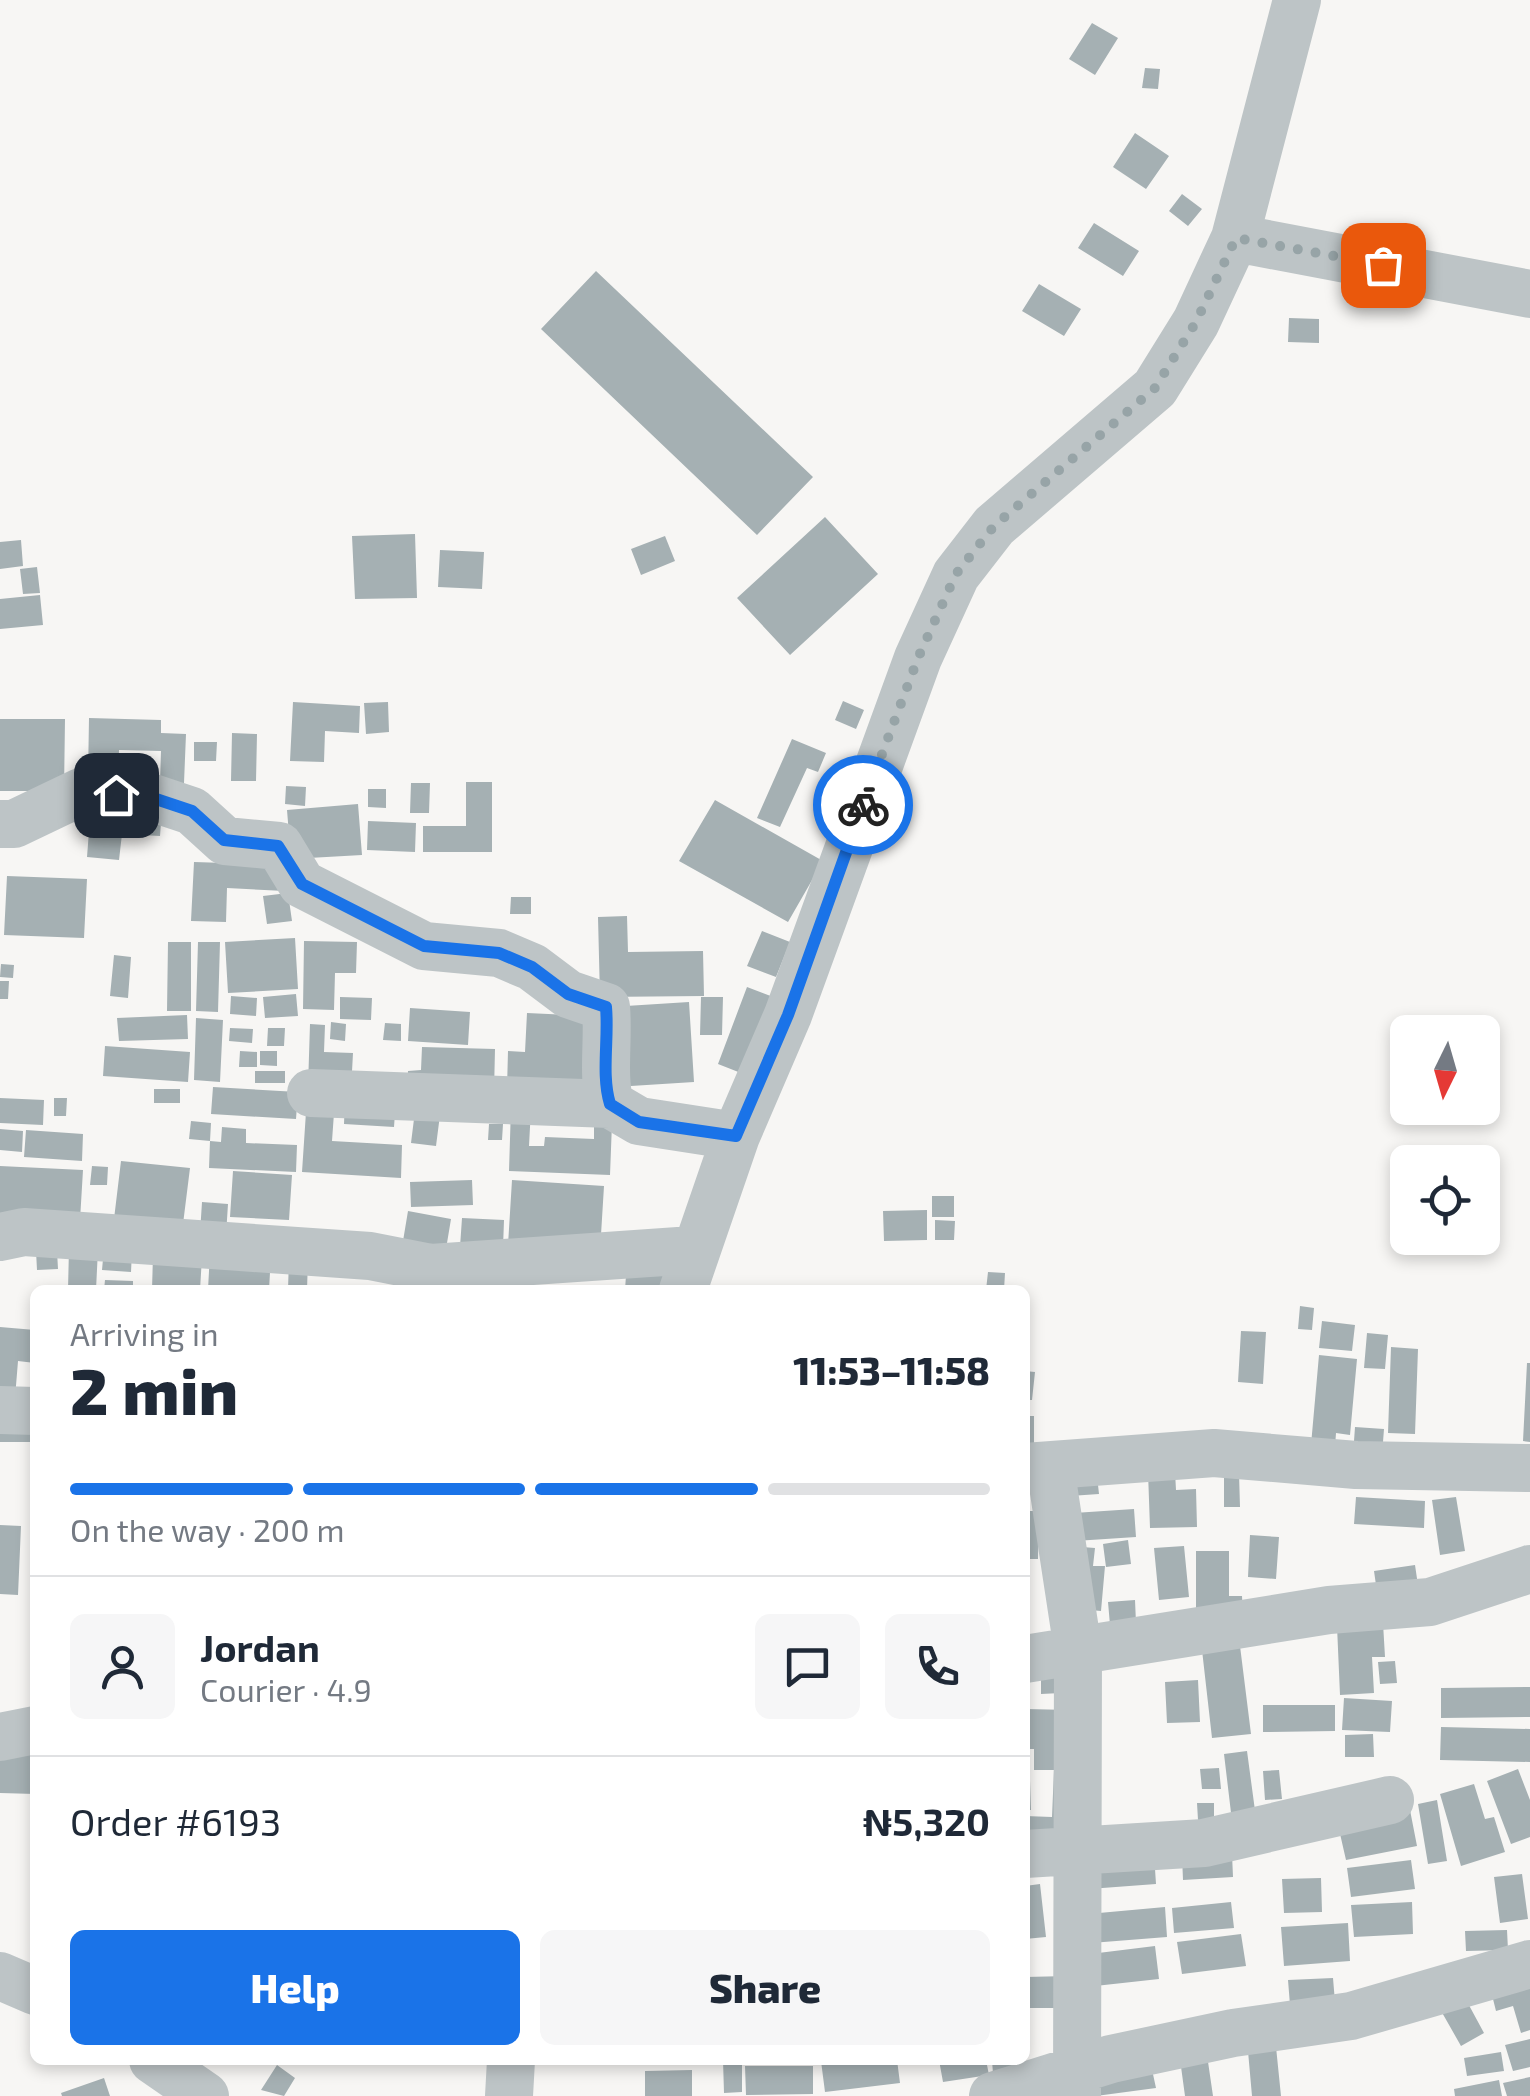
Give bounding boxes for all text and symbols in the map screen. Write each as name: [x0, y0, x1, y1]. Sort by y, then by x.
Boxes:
pin: [1341, 223, 1426, 308]
icon: bag: [1356, 238, 1411, 293]
pin: [74, 753, 159, 838]
courier: [813, 755, 913, 855]
icon: home: [89, 768, 144, 823]
icon: bike: [836, 778, 891, 833]
north arrow: [1390, 1015, 1500, 1125]
map controls: [1390, 1015, 1500, 1255]
button: locate: [1390, 1145, 1500, 1255]
text: Arriving in: [70, 1314, 219, 1352]
text: 11:53–11:58: [793, 1347, 990, 1393]
text: 2 min: [70, 1350, 238, 1428]
text: On the way · 200 m: [70, 1510, 345, 1548]
button: person: [70, 1614, 175, 1719]
button: chat: [755, 1614, 860, 1719]
button: phone: [885, 1614, 990, 1719]
text: Jordan: [200, 1624, 320, 1670]
text: Courier · 4.9: [200, 1670, 372, 1708]
text: Order #6193: [70, 1798, 281, 1844]
text: ₦5,320: [863, 1798, 990, 1844]
button: Help: [70, 1930, 520, 2045]
button: Share: [540, 1930, 990, 2045]

